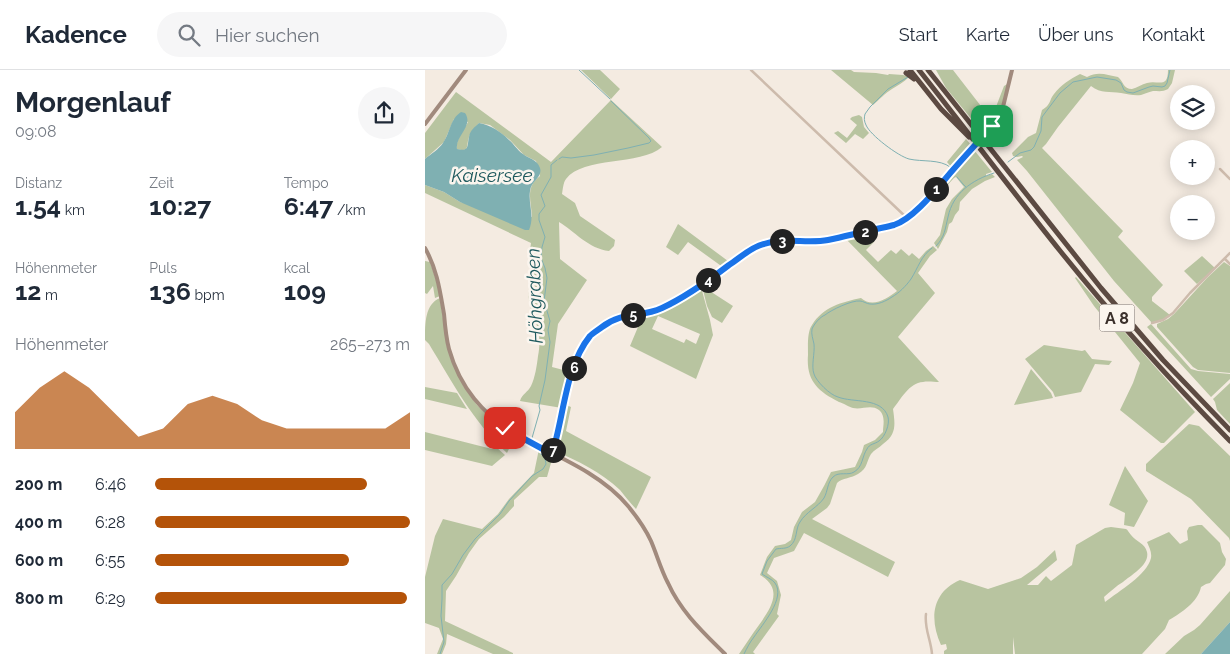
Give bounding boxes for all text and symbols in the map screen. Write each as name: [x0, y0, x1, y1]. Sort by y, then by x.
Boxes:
search box: [157, 12, 507, 57]
text: Kadence: [25, 20, 127, 49]
icon: search: [175, 21, 203, 49]
text: Hier suchen: [215, 24, 319, 46]
text: Start: [899, 24, 938, 45]
text: Karte: [966, 24, 1010, 45]
text: Über uns: [1038, 24, 1113, 45]
text: Kontakt: [1141, 24, 1205, 45]
map controls: [1170, 85, 1215, 240]
button: layers: [1170, 85, 1215, 130]
text: Morgenlauf: [15, 86, 171, 119]
button: share: [358, 87, 410, 139]
pin: [971, 105, 1013, 147]
icon: arrive: [978, 112, 1006, 140]
text: 09:08: [15, 122, 56, 141]
button: +: [1170, 140, 1215, 185]
water label: Kaisersee: [451, 164, 533, 186]
text: Distanz: [15, 175, 62, 191]
text: Zeit: [149, 175, 174, 191]
text: Tempo: [284, 175, 329, 191]
pin: 1: [923, 176, 949, 202]
text: 1: [933, 181, 940, 197]
text: 1.54: [15, 191, 61, 221]
text: 10:27: [149, 191, 211, 221]
text: 6:47: [284, 191, 333, 221]
button: −: [1170, 195, 1215, 240]
text: km: [61, 202, 85, 218]
text: /km: [333, 202, 366, 218]
pin: 2: [853, 220, 877, 244]
text: 2: [862, 224, 869, 240]
pin: 3: [769, 228, 795, 254]
text: 3: [779, 233, 786, 249]
water label: Höhgraben: [521, 248, 547, 344]
text: Höhenmeter: [15, 260, 97, 276]
text: Puls: [149, 260, 177, 276]
text: kcal: [284, 260, 310, 276]
pin: 4: [695, 268, 721, 292]
text: 4: [705, 272, 713, 288]
text: 12: [15, 276, 41, 306]
text: 136: [149, 276, 191, 306]
text: 109: [284, 276, 326, 306]
text: m: [41, 287, 58, 303]
text: bpm: [191, 287, 225, 303]
pin: 5: [621, 302, 645, 328]
road number: A 8: [1099, 304, 1135, 332]
text: 5: [630, 307, 637, 323]
text: Höhenmeter: [15, 335, 109, 354]
text: 265–273 m: [330, 335, 410, 354]
pin: 6: [561, 356, 587, 380]
text: 6: [570, 360, 579, 376]
pin: [484, 407, 526, 449]
icon: check: [491, 414, 519, 442]
pin: 7: [541, 438, 565, 462]
text: 7: [550, 442, 557, 458]
text: 200 m: [15, 475, 62, 494]
text: 6:46: [95, 475, 126, 494]
text: 400 m: [15, 513, 63, 532]
text: 6:28: [95, 513, 125, 532]
text: 600 m: [15, 551, 63, 570]
text: 6:55: [95, 551, 125, 570]
text: 800 m: [15, 589, 63, 608]
text: 6:29: [95, 589, 125, 608]

